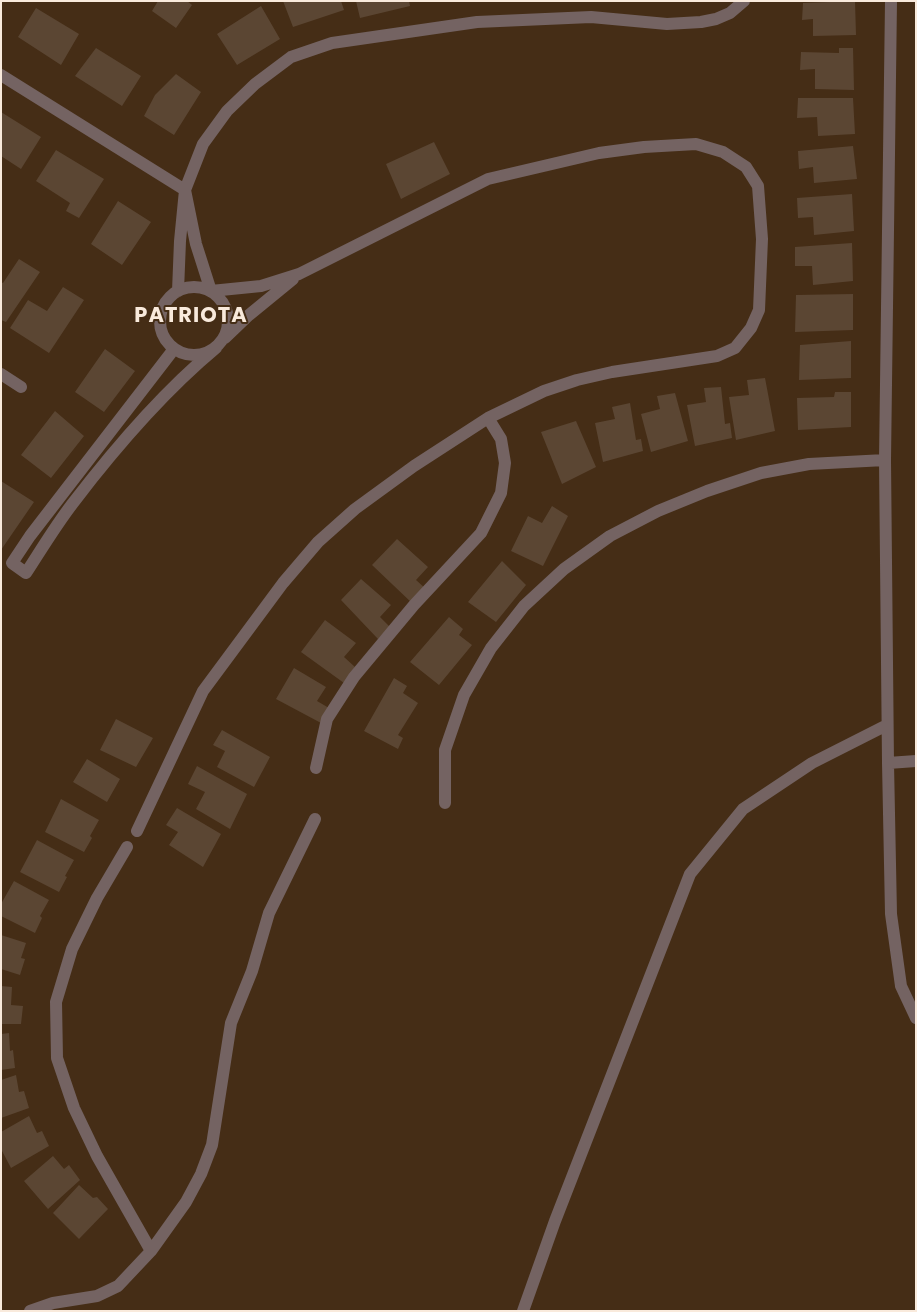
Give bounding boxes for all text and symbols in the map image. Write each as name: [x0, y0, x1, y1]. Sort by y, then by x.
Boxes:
district label: PATRIOTA: [133, 304, 249, 330]

